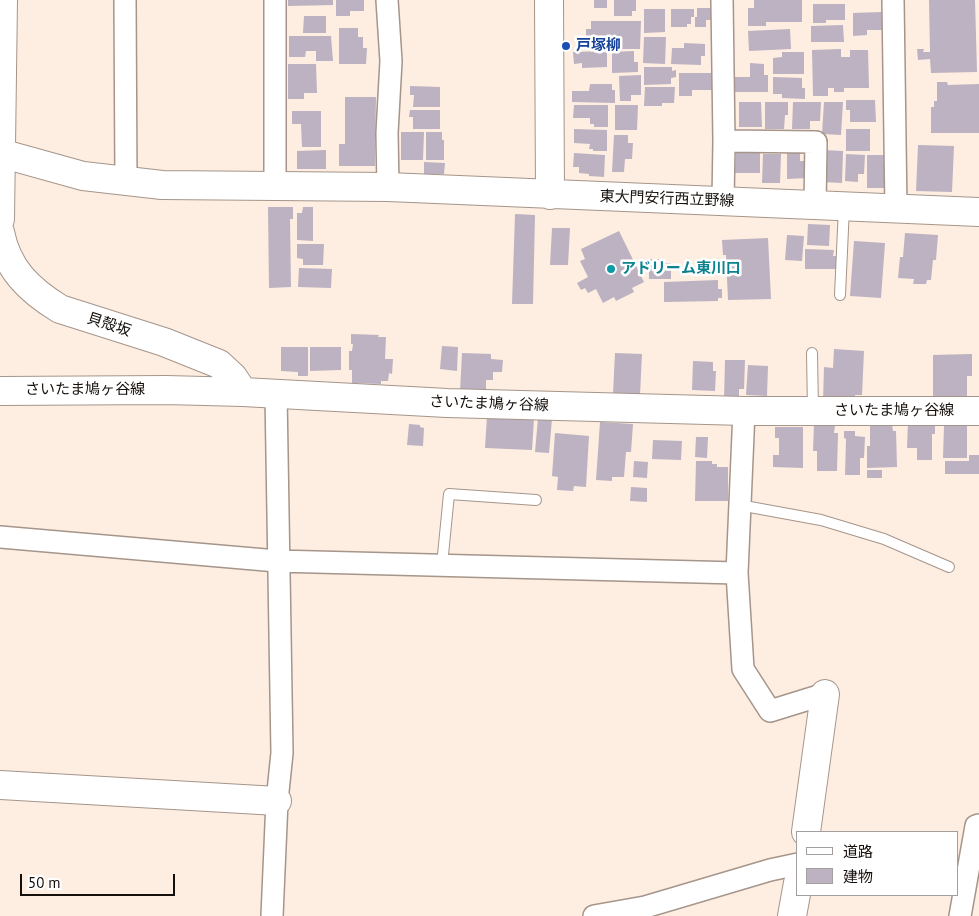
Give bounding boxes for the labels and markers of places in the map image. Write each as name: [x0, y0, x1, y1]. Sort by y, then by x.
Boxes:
place label: 戸塚柳: [576, 37, 621, 55]
marker: 戸塚柳: [560, 40, 572, 52]
place label: アドリーム東川口: [621, 260, 741, 278]
marker: アドリーム東川口: [605, 263, 617, 275]

